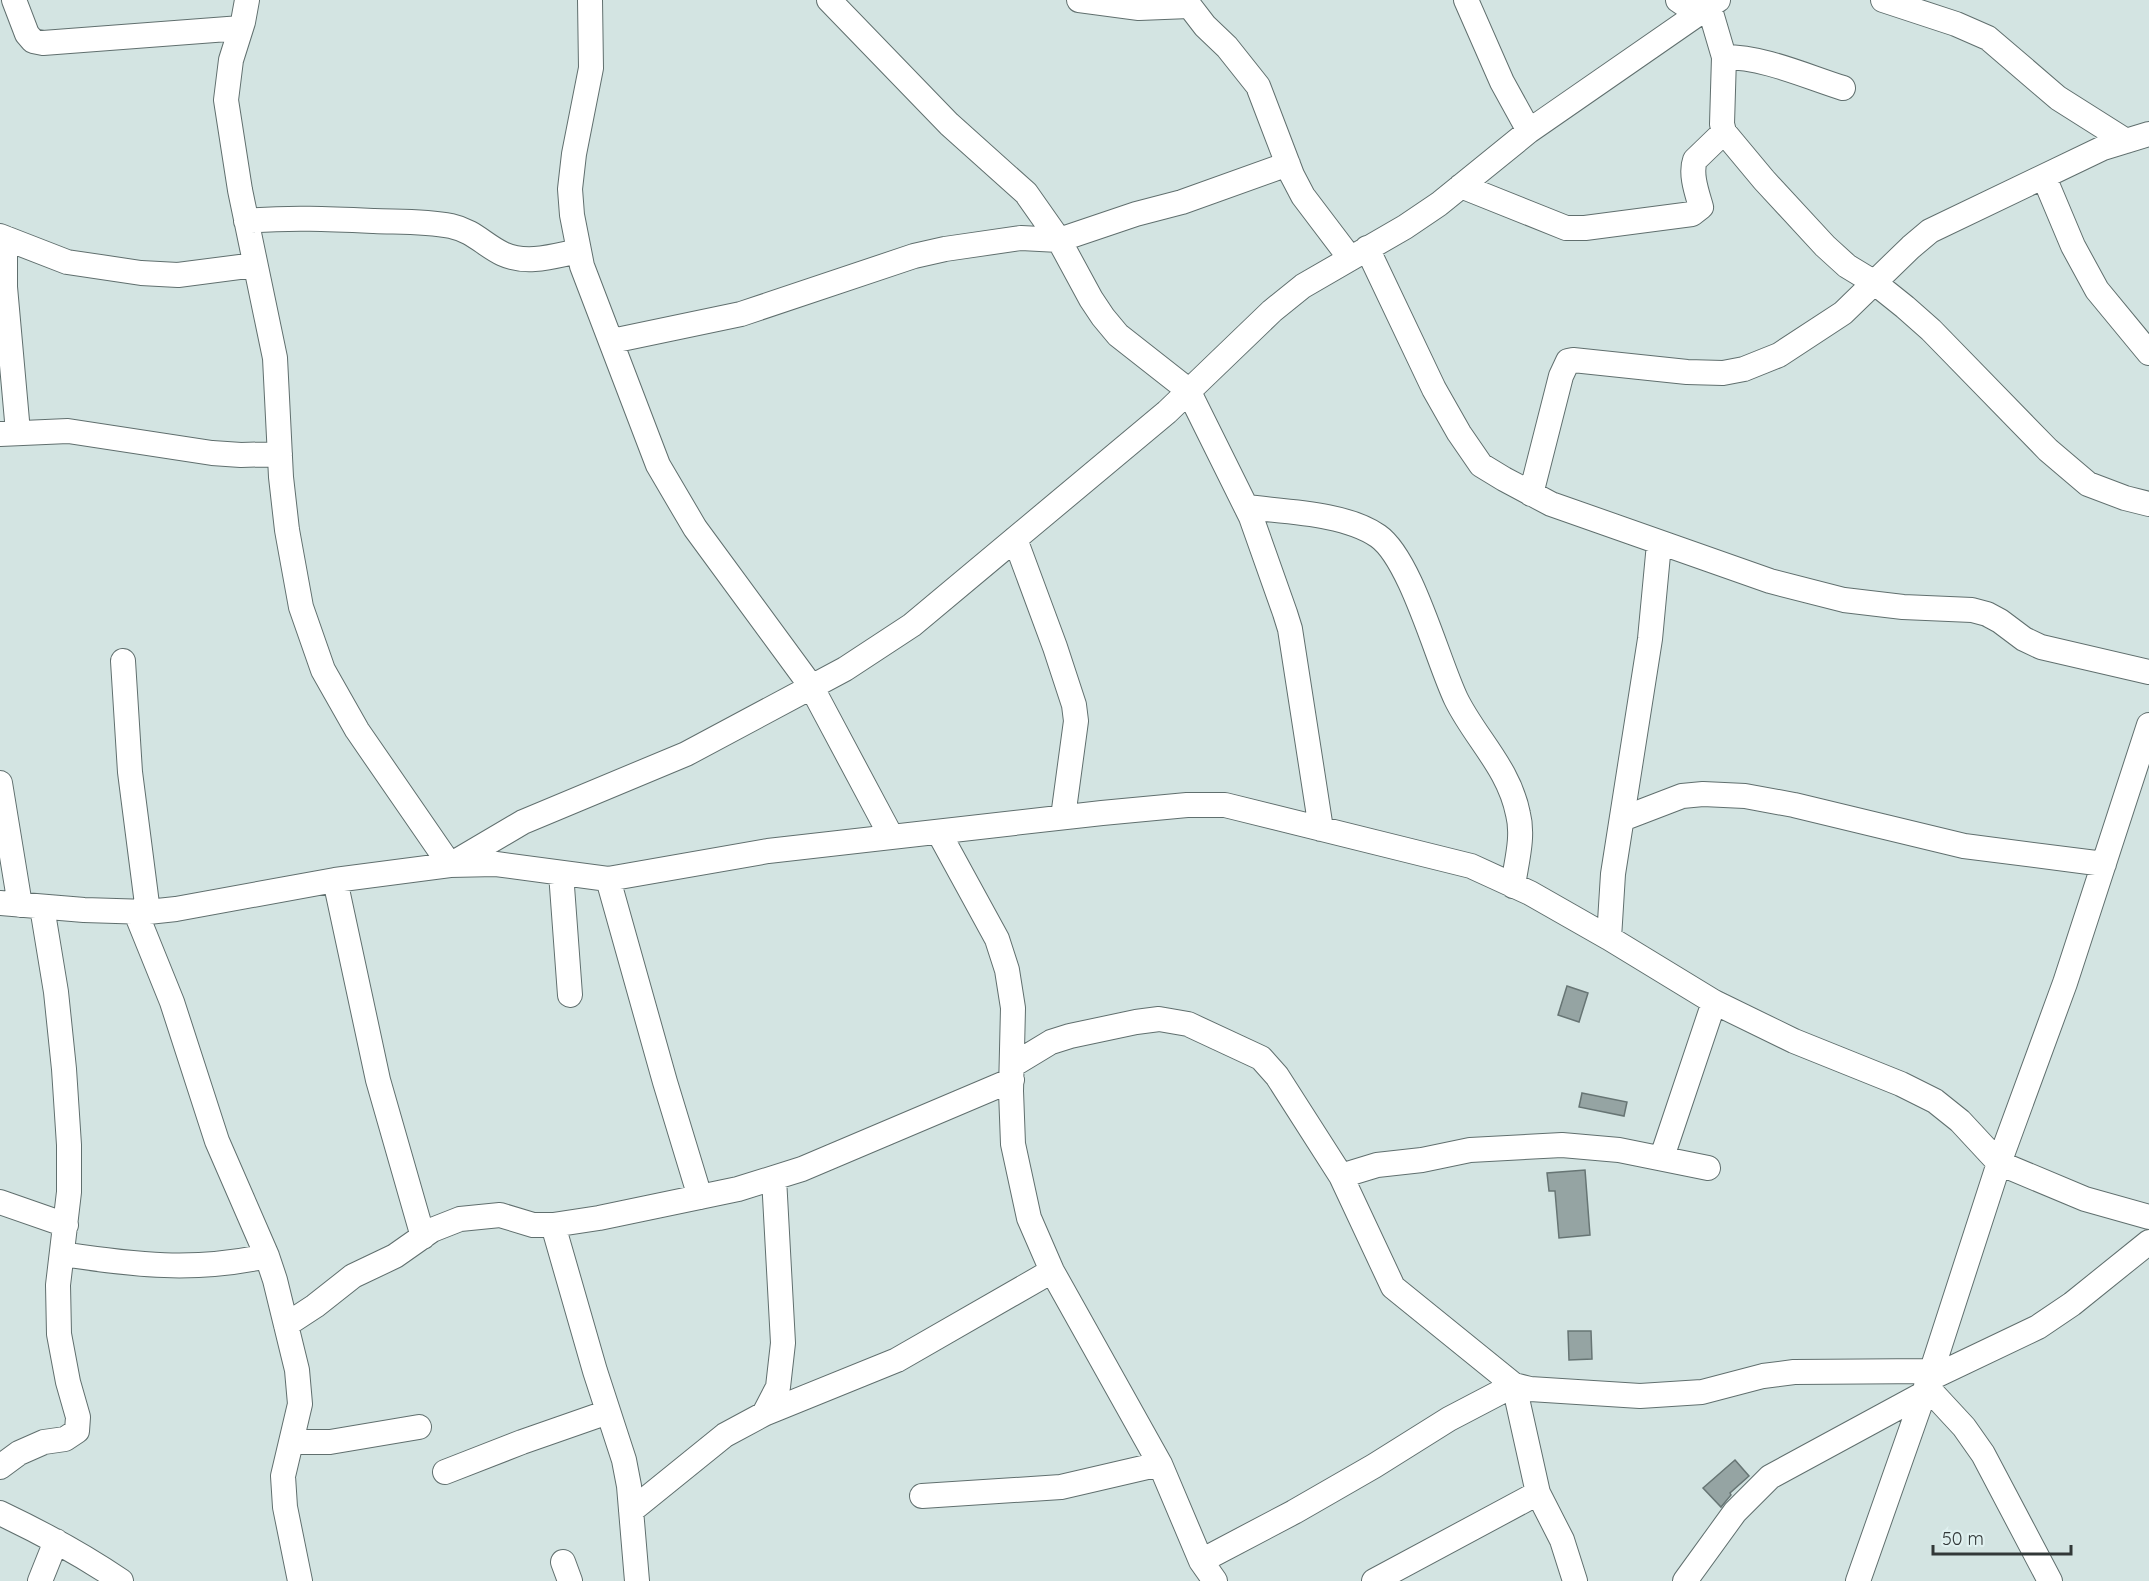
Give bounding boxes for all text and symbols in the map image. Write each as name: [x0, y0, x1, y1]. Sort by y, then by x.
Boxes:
scale bar: [1933, 1518, 2071, 1556]
text: 50 m: [1942, 1527, 1984, 1550]

